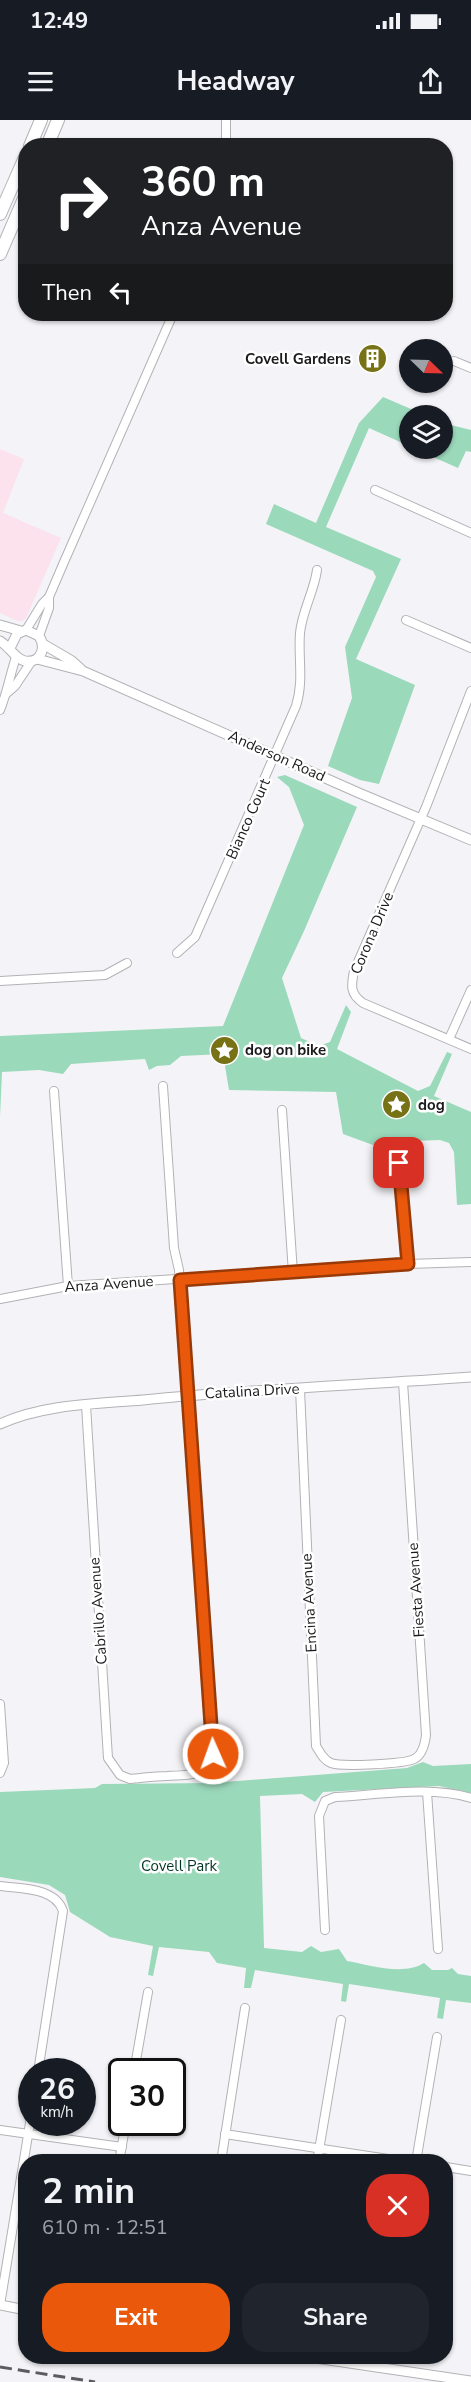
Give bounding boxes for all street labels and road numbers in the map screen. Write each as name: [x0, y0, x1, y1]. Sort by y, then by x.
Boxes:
street label: Anderson Road: [225, 726, 329, 786]
street label: Bianco Court: [221, 775, 275, 863]
street label: Corona Drive: [346, 889, 398, 977]
street label: Anza Avenue: [64, 1271, 154, 1297]
street label: Catalina Drive: [204, 1379, 300, 1403]
street label: Fiesta Avenue: [403, 1542, 429, 1638]
street label: Encina Avenue: [296, 1553, 322, 1653]
street label: Cabrillo Avenue: [84, 1557, 112, 1665]

